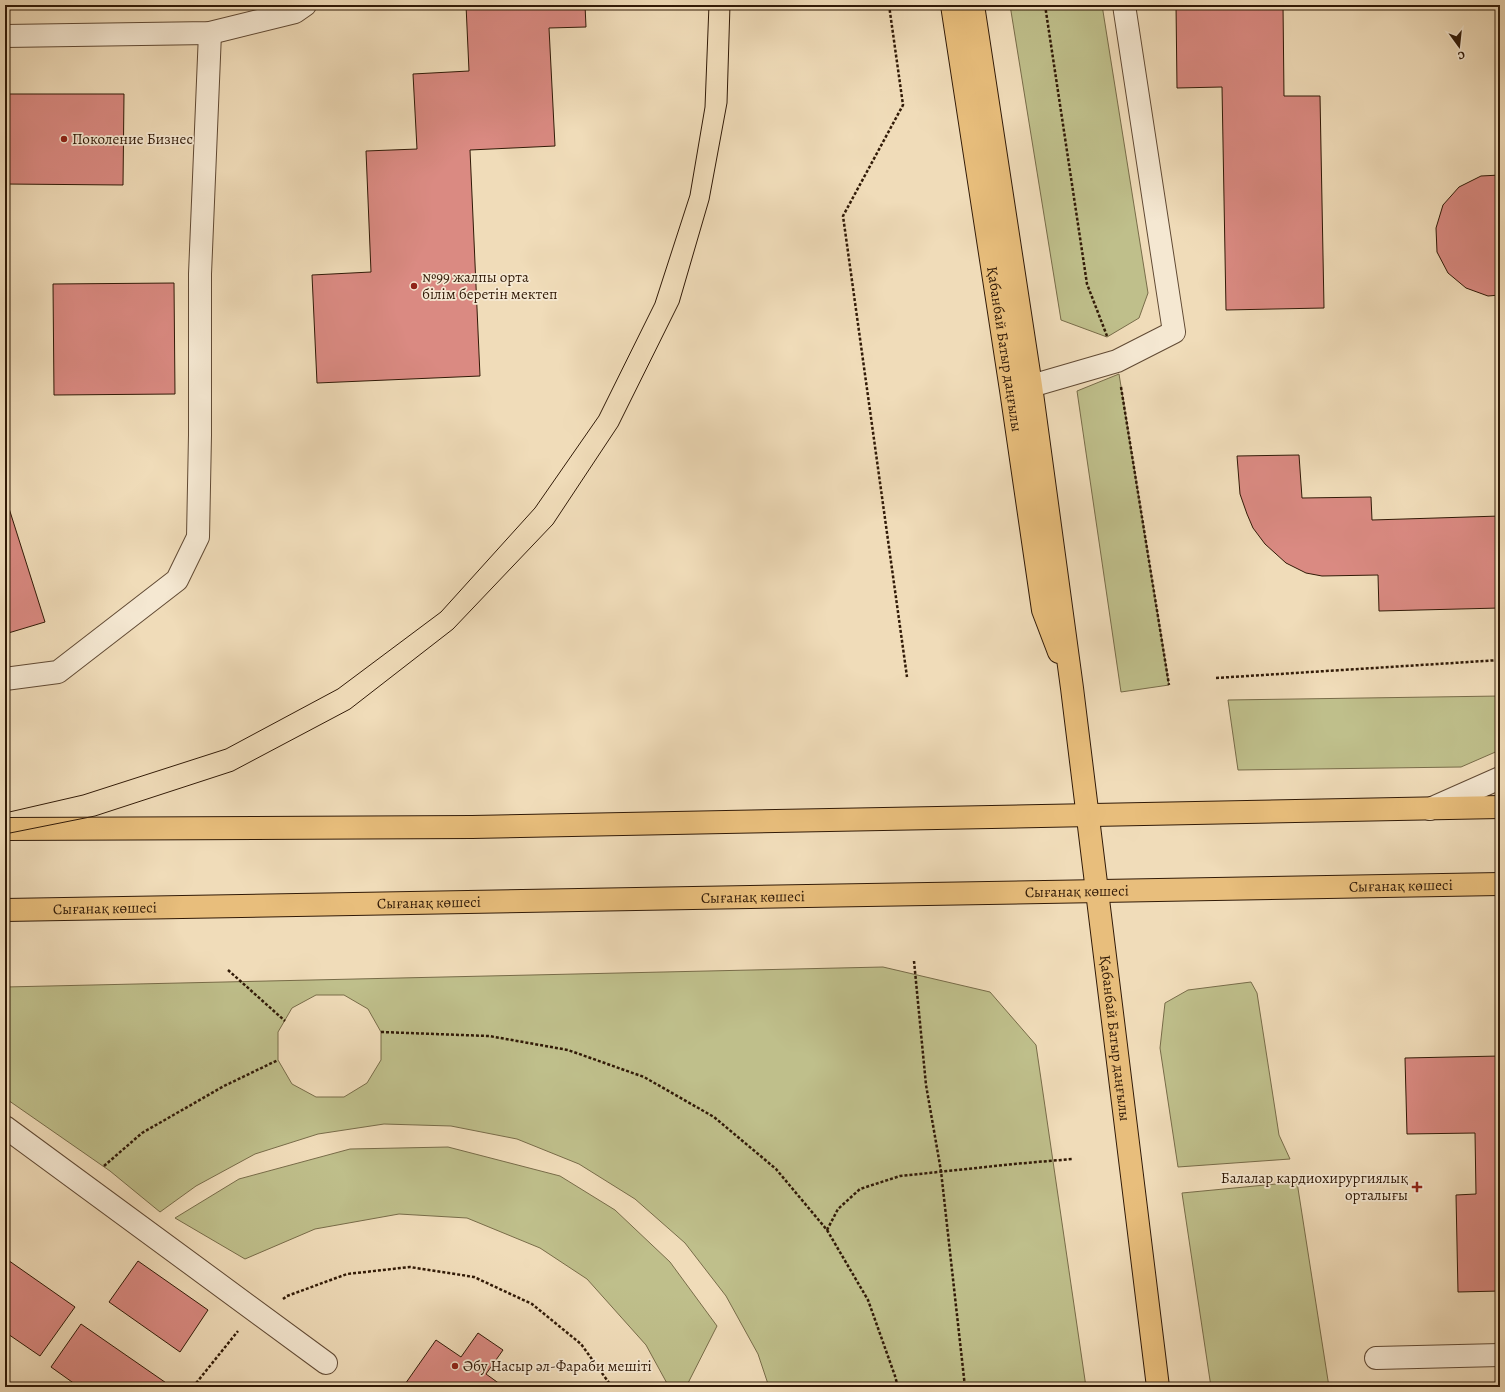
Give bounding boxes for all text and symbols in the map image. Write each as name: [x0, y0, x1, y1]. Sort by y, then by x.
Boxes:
north arrow: [1439, 26, 1479, 66]
text: С: [1456, 47, 1467, 63]
place label: Поколение Бизнес: [72, 129, 193, 149]
marker: Поколение Бизнес: [59, 134, 69, 144]
street label: Қабанбай Батыр даңғылы: [982, 265, 1027, 433]
place label: №99 жалпы орта білім беретін мектеп: [422, 267, 558, 304]
marker: №99 жалпы орта білім беретін мектеп: [409, 281, 419, 291]
street label: Сығанақ көшесі: [1349, 875, 1453, 897]
street label: Сығанақ көшесі: [1025, 880, 1129, 902]
street label: Сығанақ көшесі: [701, 886, 805, 908]
street label: Сығанақ көшесі: [377, 892, 481, 914]
street label: Сығанақ көшесі: [53, 897, 157, 919]
street label: Қабанбай Батыр даңғылы: [1095, 954, 1135, 1122]
place label: Балалар кардиохирургиялық орталығы: [1221, 1168, 1408, 1205]
marker: Балалар кардиохирургиялық орталығы: [1411, 1181, 1423, 1193]
place label: Әбу Насыр әл-Фараби мешіті: [463, 1356, 652, 1376]
marker: Әбу Насыр әл-Фараби мешіті: [450, 1361, 460, 1371]

